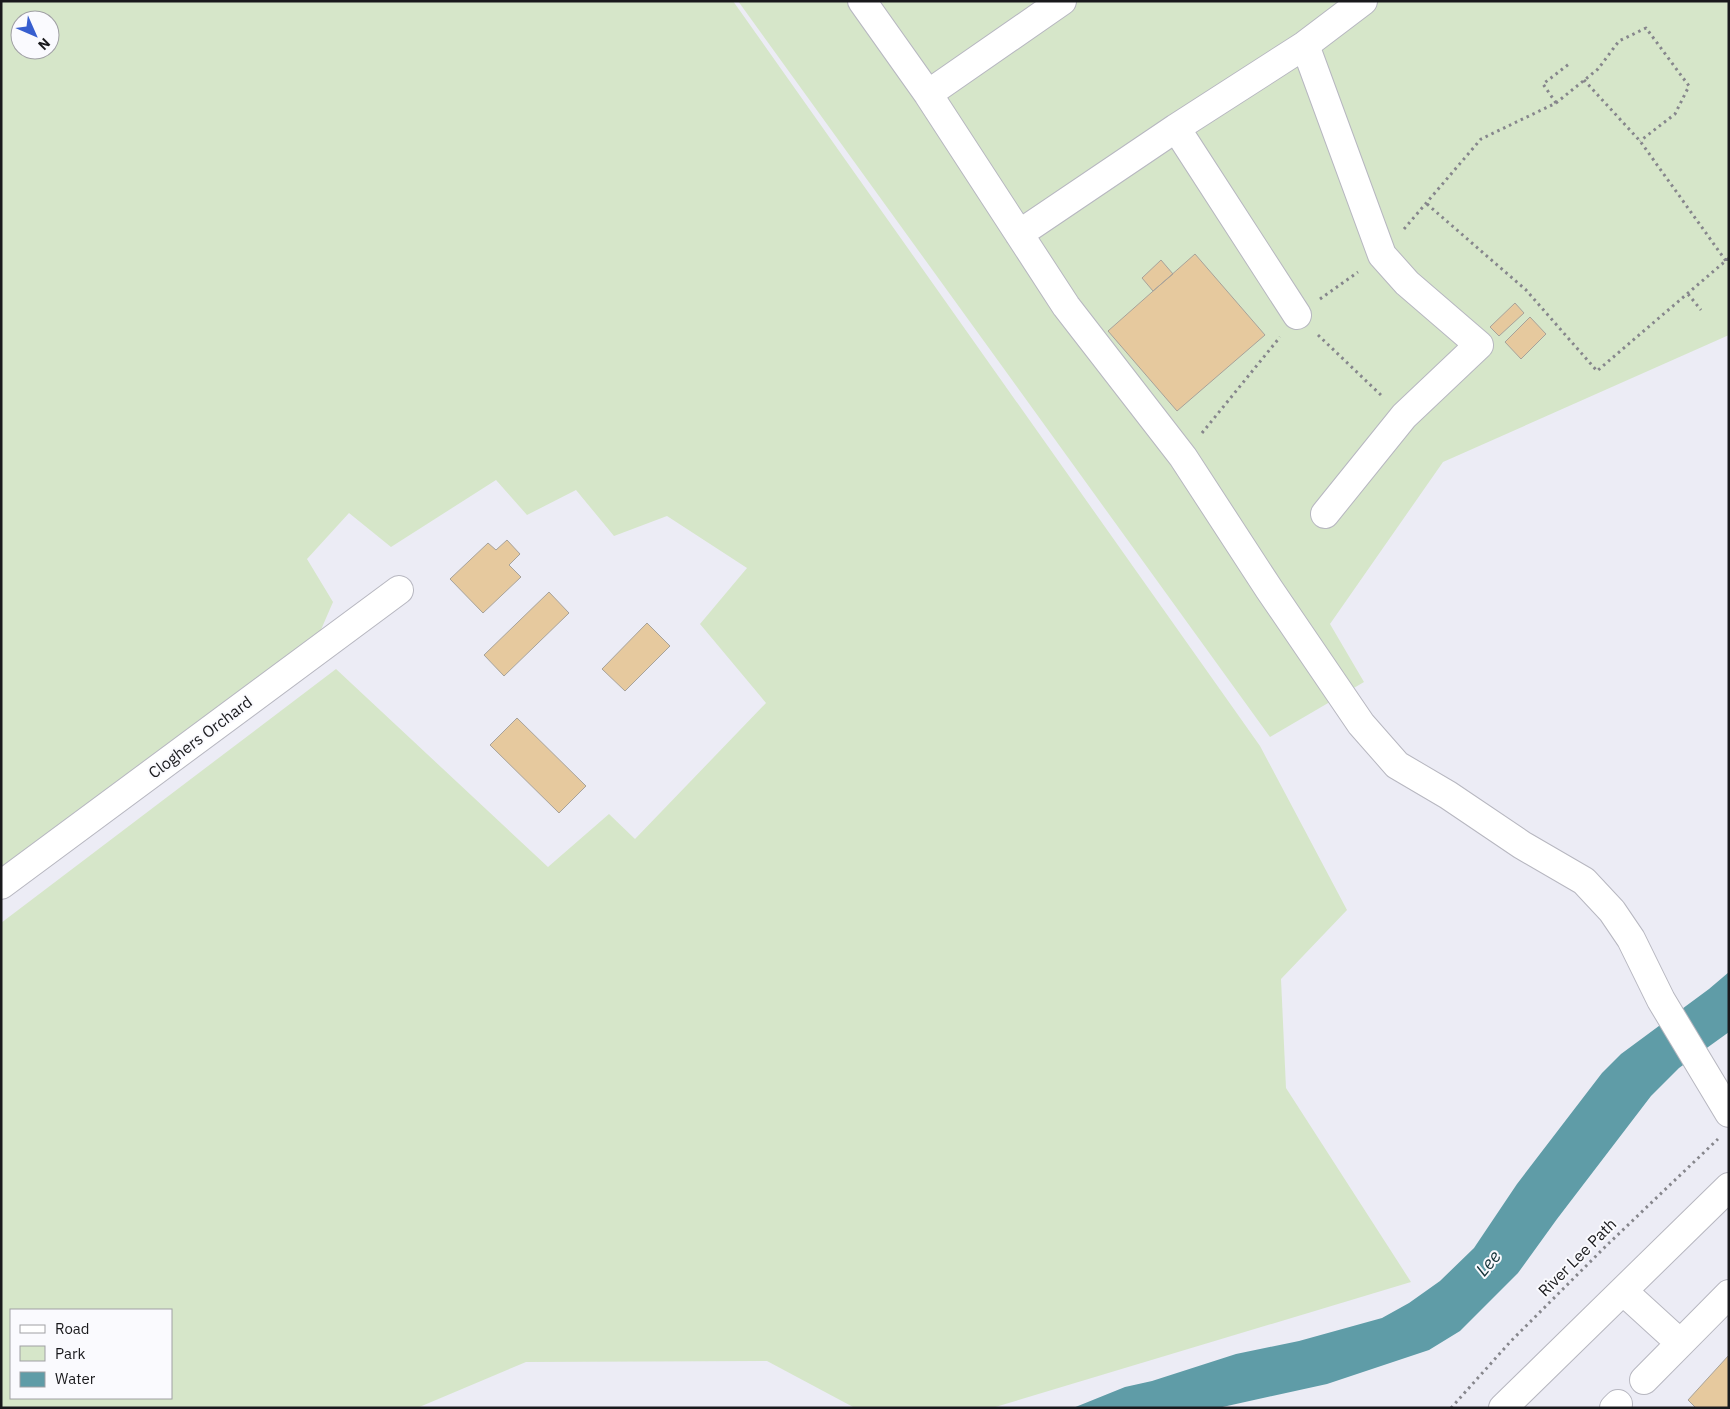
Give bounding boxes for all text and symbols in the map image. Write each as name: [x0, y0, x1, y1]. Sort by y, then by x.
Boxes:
north arrow: [10, 10, 60, 60]
text: N: [34, 34, 54, 54]
street label: Cloghers Orchard: [144, 691, 256, 783]
street label: River Lee Path: [1534, 1214, 1620, 1300]
water label: Lee: [1471, 1245, 1505, 1281]
legend: [10, 1309, 172, 1399]
text: Road: [55, 1319, 90, 1338]
text: Park: [55, 1344, 85, 1363]
text: Water: [55, 1369, 96, 1388]

